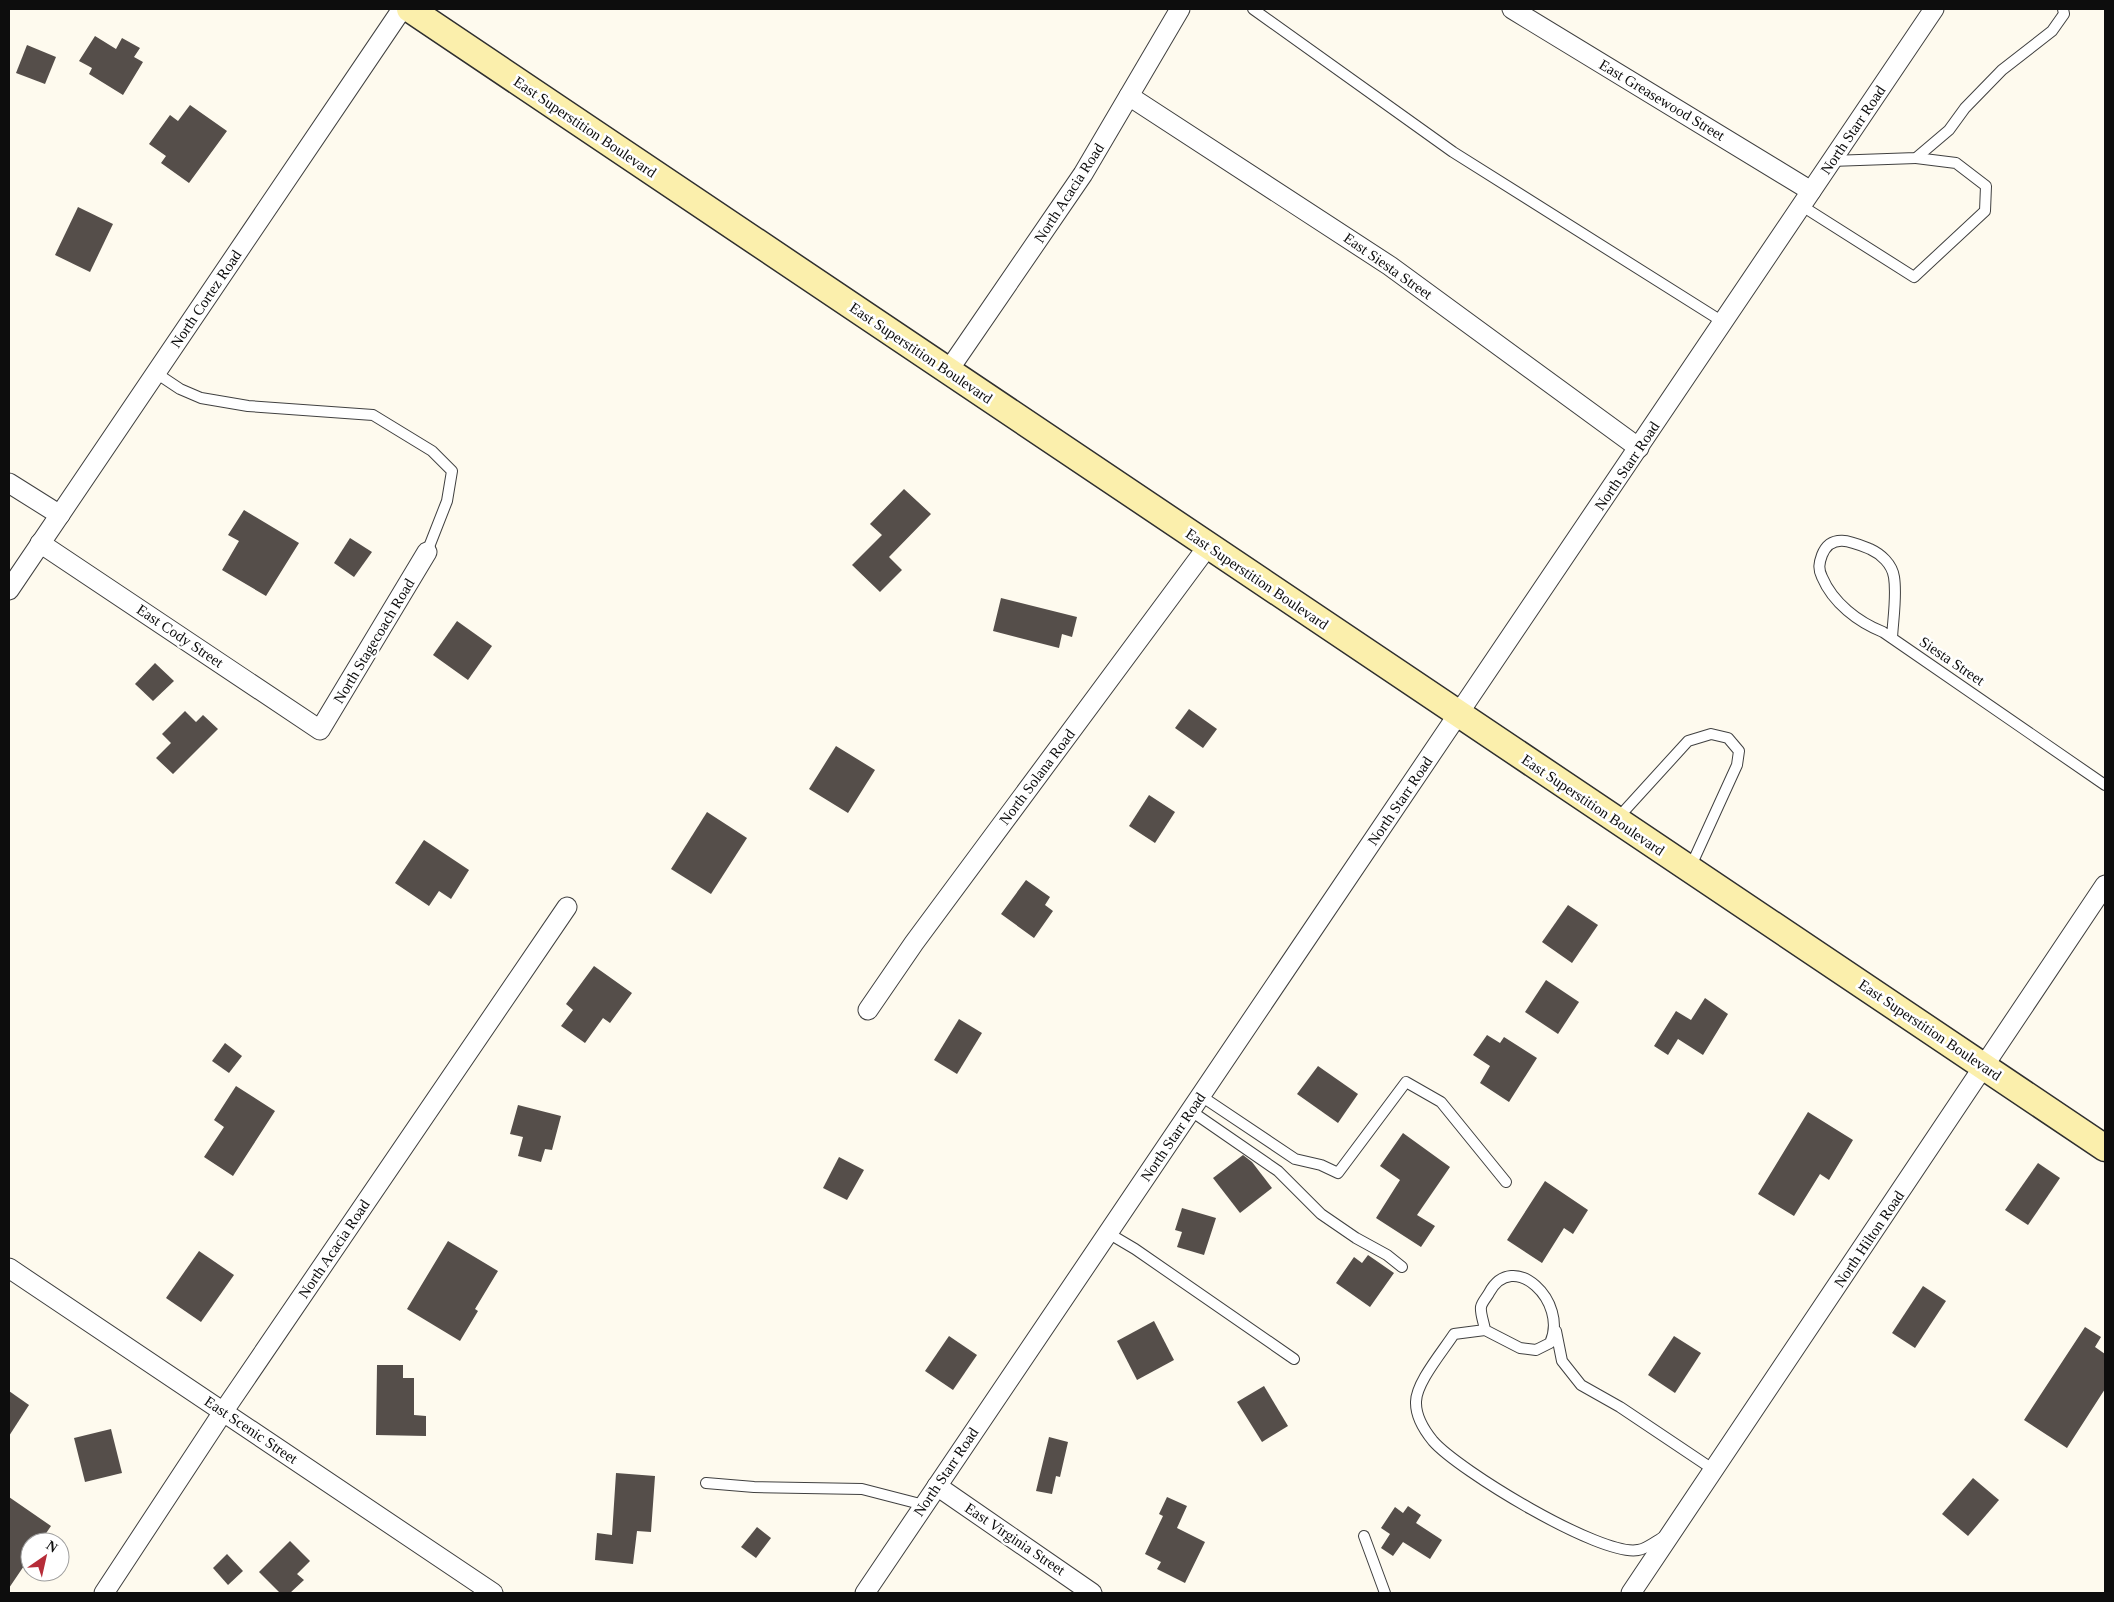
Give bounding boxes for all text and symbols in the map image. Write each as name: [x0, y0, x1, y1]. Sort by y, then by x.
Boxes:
street label: East Greasewood Street: [1596, 56, 1728, 144]
street label: East Superstition Boulevard: [511, 73, 660, 181]
street label: North Starr Road: [1817, 82, 1889, 177]
street label: North Acacia Road: [1031, 140, 1107, 246]
street label: East Siesta Street: [1341, 230, 1436, 303]
street label: North Cortez Road: [167, 247, 245, 351]
street label: East Superstition Boulevard: [847, 299, 996, 407]
street label: North Starr Road: [1591, 418, 1663, 513]
street label: East Superstition Boulevard: [1183, 525, 1332, 633]
street label: North Stagecoach Road: [330, 575, 418, 706]
street label: East Cody Street: [134, 601, 227, 671]
street label: Siesta Street: [1917, 634, 1988, 689]
street label: North Solana Road: [996, 726, 1078, 828]
street label: East Superstition Boulevard: [1519, 751, 1668, 859]
street label: North Starr Road: [1364, 753, 1436, 848]
street label: East Superstition Boulevard: [1856, 976, 2005, 1084]
street label: North Starr Road: [1137, 1089, 1209, 1184]
street label: North Hilton Road: [1831, 1187, 1907, 1290]
street label: North Acacia Road: [295, 1196, 373, 1301]
street label: East Scenic Street: [202, 1393, 301, 1467]
street label: North Starr Road: [910, 1424, 982, 1519]
street label: East Virginia Street: [962, 1500, 1069, 1579]
north arrow: [20, 1532, 70, 1582]
text: N: [44, 1538, 60, 1556]

